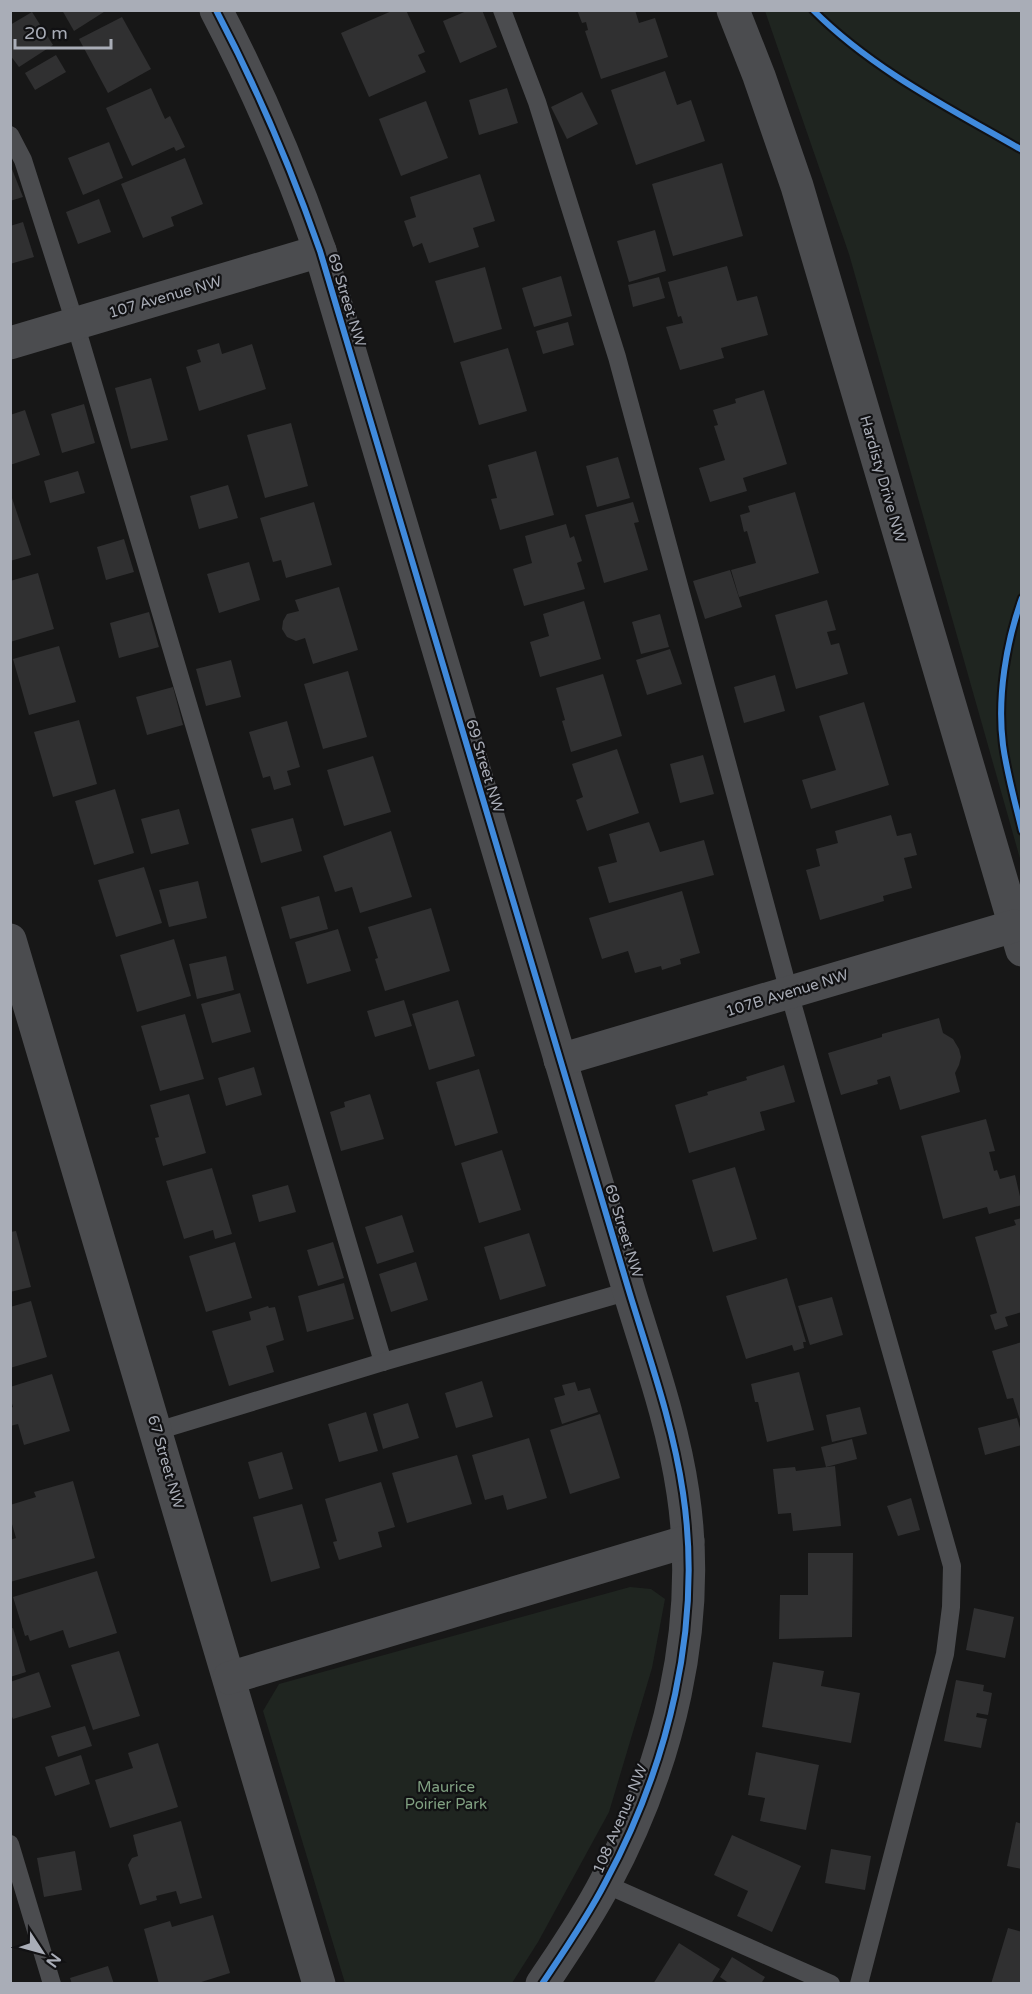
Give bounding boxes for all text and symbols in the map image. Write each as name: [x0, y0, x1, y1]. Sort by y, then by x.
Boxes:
scale bar: [15, 12, 111, 50]
text: 20 m: [24, 22, 68, 44]
street label: 69 Street NW: [324, 251, 370, 349]
street label: 107 Avenue NW: [106, 272, 224, 322]
street label: Hardisty Drive NW: [856, 413, 910, 545]
street label: 69 Street NW: [462, 717, 508, 815]
street label: 107B Avenue NW: [723, 966, 851, 1020]
street label: 69 Street NW: [601, 1182, 647, 1280]
street label: 67 Street NW: [144, 1413, 188, 1511]
street label: 108 Avenue NW: [589, 1762, 651, 1876]
park label: Maurice Poirier Park: [405, 1778, 487, 1813]
north arrow: [12, 1922, 72, 1982]
text: N: [41, 1949, 65, 1971]

